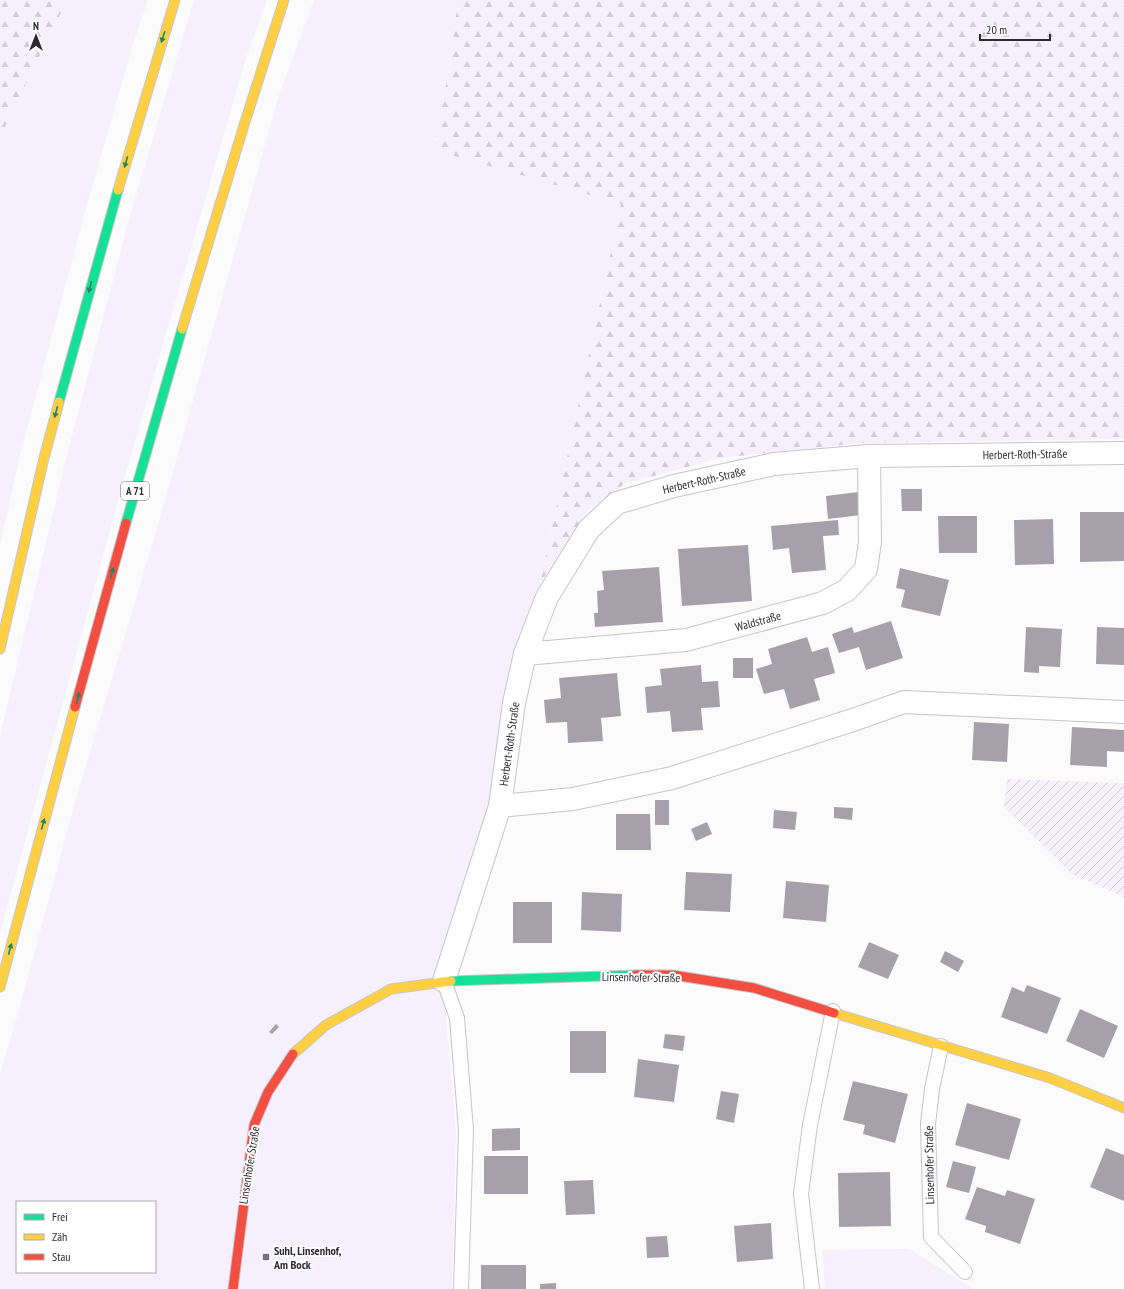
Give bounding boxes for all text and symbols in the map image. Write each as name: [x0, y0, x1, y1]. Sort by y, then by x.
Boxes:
north arrow: [16, 16, 56, 56]
scale bar: [980, 16, 1050, 42]
text: N: [33, 19, 39, 33]
text: 20 m: [986, 22, 1007, 37]
one-way arrow: [160, 31, 166, 43]
one-way arrow: [123, 156, 129, 168]
one-way arrow: [87, 281, 93, 293]
one-way arrow: [53, 406, 59, 418]
street label: Herbert-Roth-Straße: [982, 446, 1068, 462]
street label: Herbert-Roth-Straße: [661, 463, 747, 497]
road number: A 71: [121, 482, 149, 500]
one-way arrow: [109, 567, 115, 579]
street label: Waldstraße: [733, 608, 783, 634]
one-way arrow: [75, 692, 81, 704]
street label: Herbert-Roth-Straße: [496, 701, 522, 787]
one-way arrow: [41, 817, 47, 830]
one-way arrow: [7, 943, 13, 955]
street label: Linsenhofer Straße: [602, 969, 680, 985]
street label: Linsenhofer Straße: [235, 1125, 263, 1205]
street label: Linsenhofer Straße: [921, 1126, 937, 1204]
legend: [16, 1201, 156, 1273]
text: Frei: [52, 1209, 68, 1224]
text: Zäh: [52, 1229, 67, 1244]
place label: Suhl, Linsenhof, Am Bock: [273, 1243, 342, 1272]
text: Stau: [52, 1249, 70, 1264]
marker: Suhl, Linsenhof, Am Bock: [261, 1252, 271, 1262]

